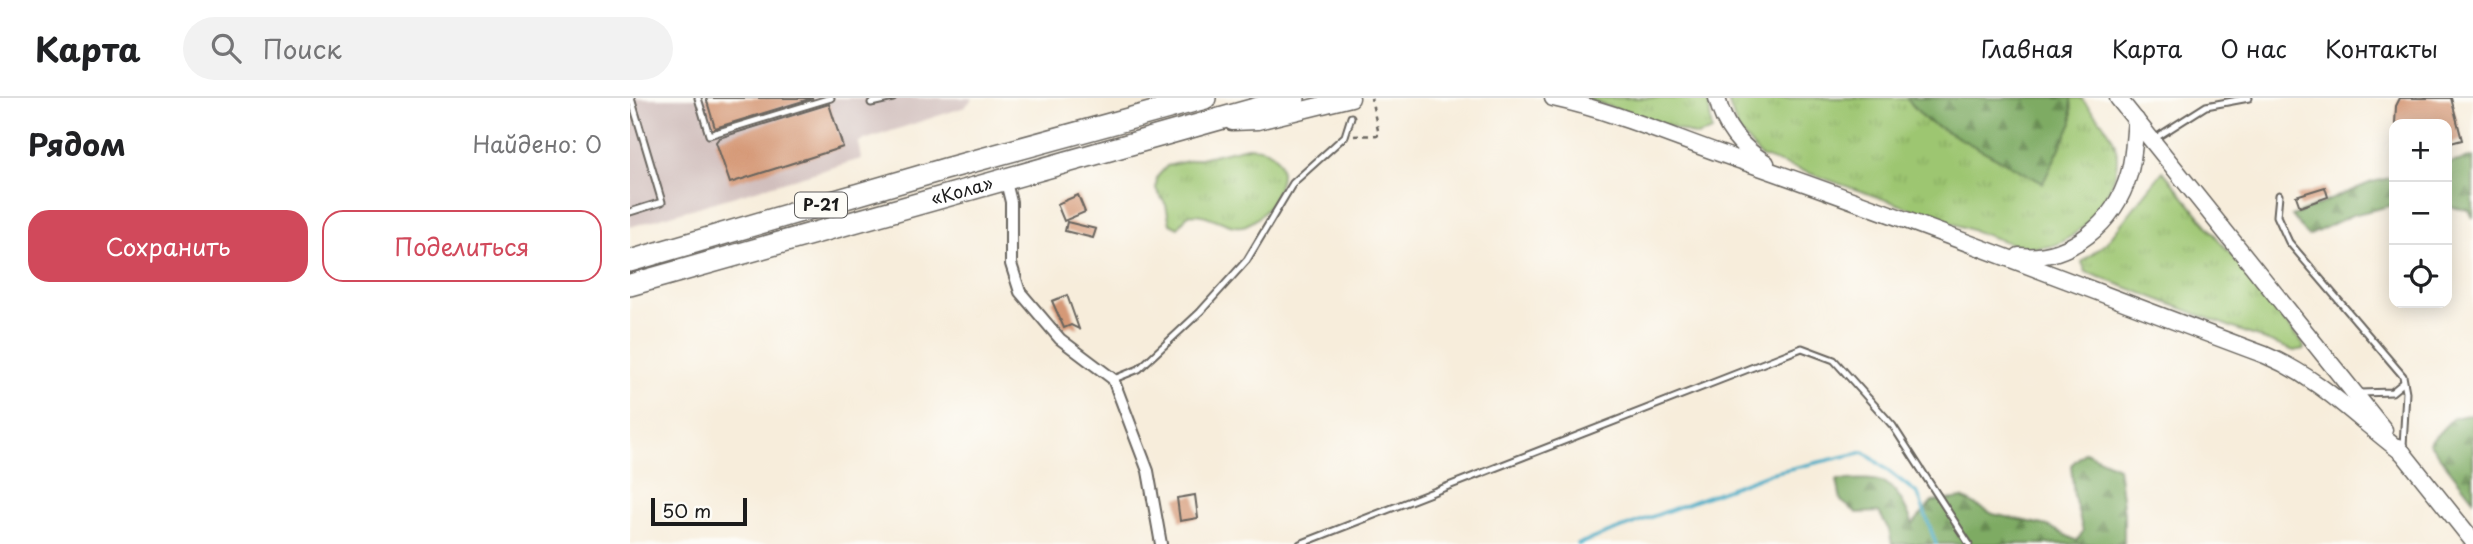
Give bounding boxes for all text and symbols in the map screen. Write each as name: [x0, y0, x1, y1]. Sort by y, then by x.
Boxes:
search box: [183, 17, 673, 80]
text: Карта: [35, 23, 141, 73]
icon: search: [207, 29, 245, 67]
text: Поиск: [263, 29, 342, 68]
text: Главная: [1981, 30, 2074, 66]
text: Карта: [2112, 30, 2182, 66]
text: О нас: [2220, 30, 2287, 66]
text: Контакты: [2325, 30, 2438, 66]
map controls: [2389, 119, 2452, 308]
button: +: [2389, 119, 2452, 182]
text: Рядом: [28, 121, 126, 166]
text: Найдено: 0: [472, 126, 602, 161]
street label: «Кола»: [928, 168, 996, 212]
button: −: [2389, 182, 2452, 245]
road number: Р-21: [795, 192, 847, 218]
button: Сохранить: [28, 210, 308, 282]
button: Поделиться: [322, 210, 602, 282]
button: locate: [2389, 245, 2452, 308]
scale bar: [651, 495, 747, 527]
text: 50 m: [662, 496, 711, 524]

